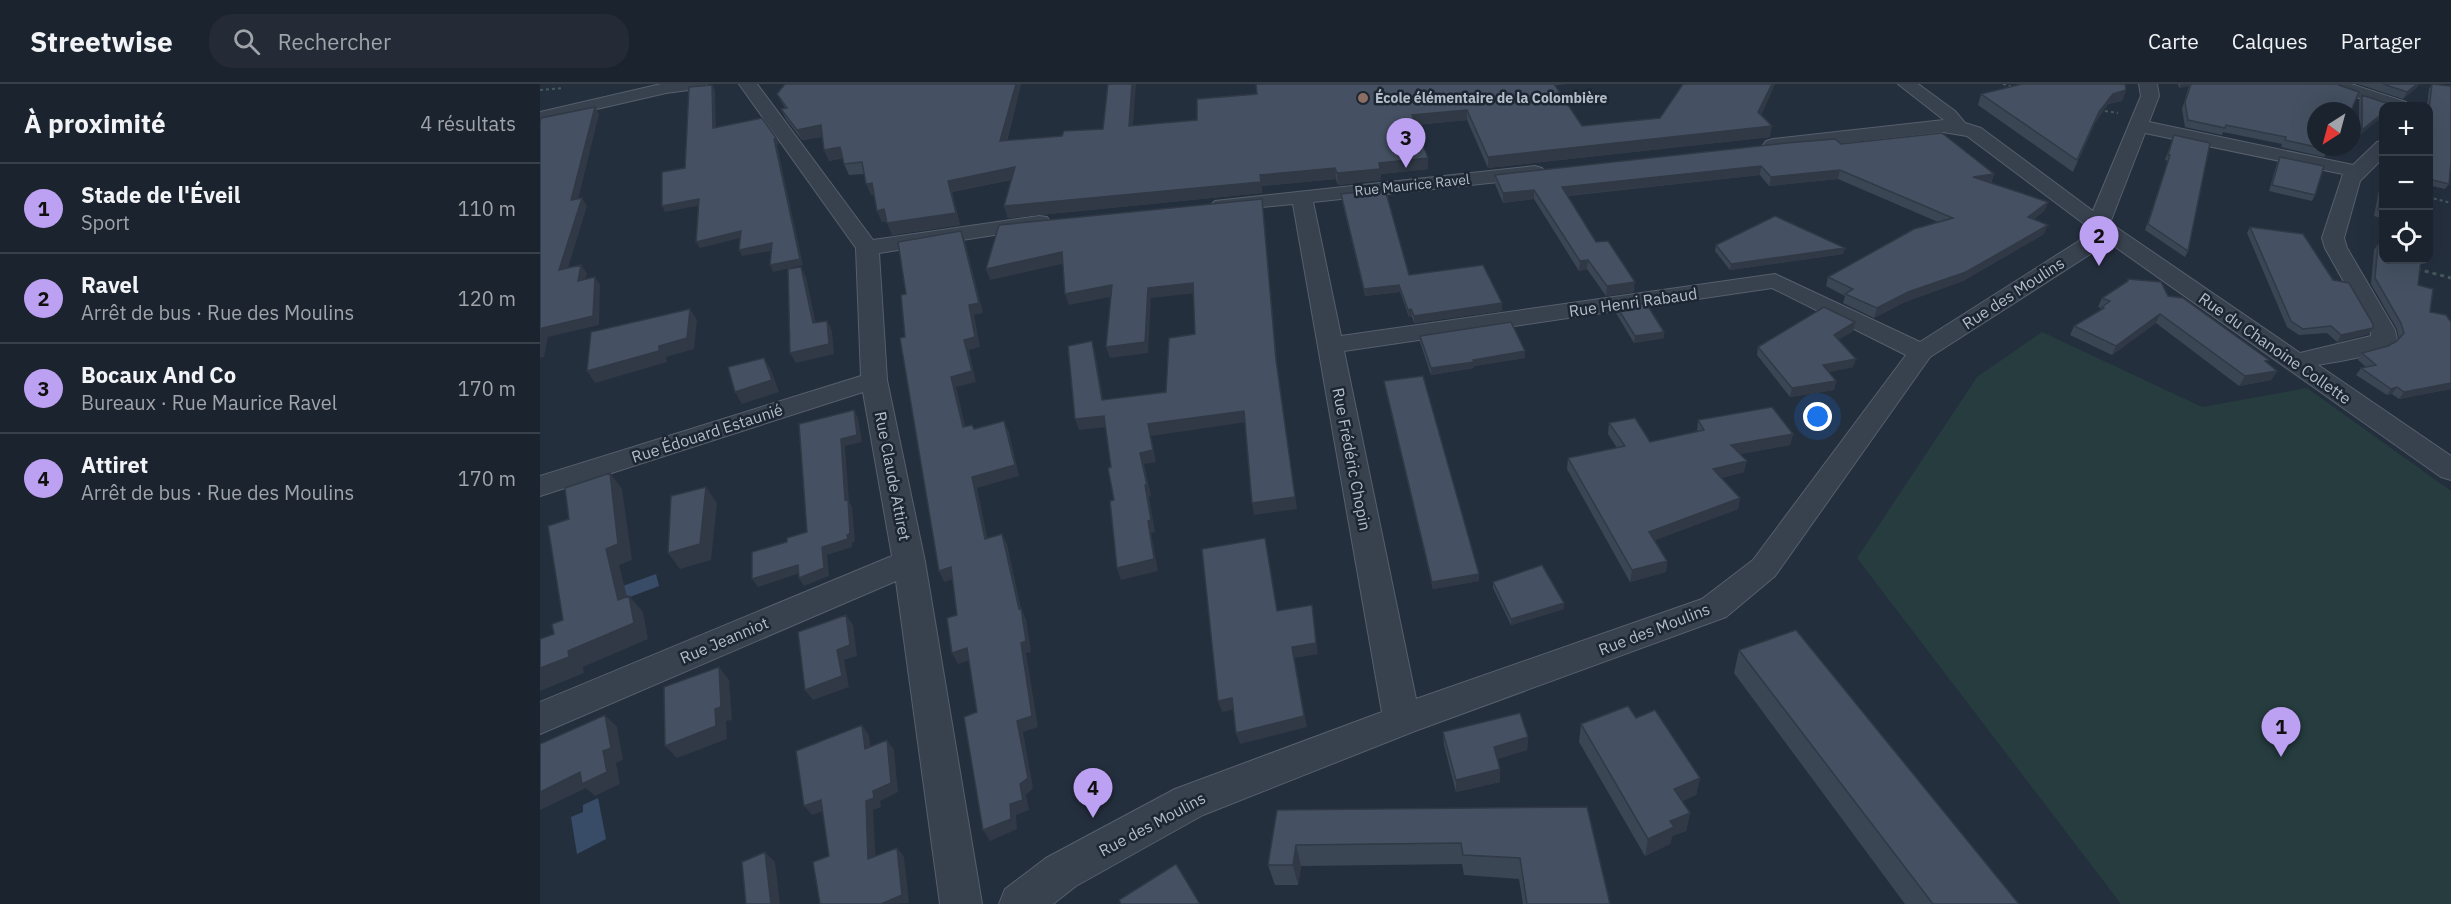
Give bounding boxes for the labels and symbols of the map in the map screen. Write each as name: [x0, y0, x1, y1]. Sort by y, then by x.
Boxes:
place label: École élémentaire de la Colombière: [1375, 88, 1607, 107]
marker: École élémentaire de la Colombière: [1356, 91, 1370, 105]
north arrow: [2307, 102, 2361, 156]
pin: 3: [1386, 118, 1426, 168]
street label: Rue Maurice Ravel: [1354, 170, 1471, 200]
pin: 2: [2080, 216, 2118, 266]
street label: Rue des Moulins: [1958, 253, 2068, 333]
street label: Rue Henri Rabaud: [1567, 283, 1699, 321]
street label: Rue du Chanoine Collette: [2195, 288, 2355, 408]
street label: Rue Frédéric Chopin: [1328, 386, 1376, 532]
street label: Rue Édouard Estaunié: [629, 398, 785, 467]
your location: [1803, 402, 1832, 431]
street label: Rue Claude Attiret: [871, 410, 915, 542]
street label: Rue des Moulins: [1595, 599, 1713, 659]
street label: Rue Jeanniot: [677, 612, 771, 668]
pin: 1: [2262, 708, 2300, 757]
pin: 4: [1074, 768, 1112, 818]
street label: Rue des Moulins: [1095, 788, 1209, 860]

